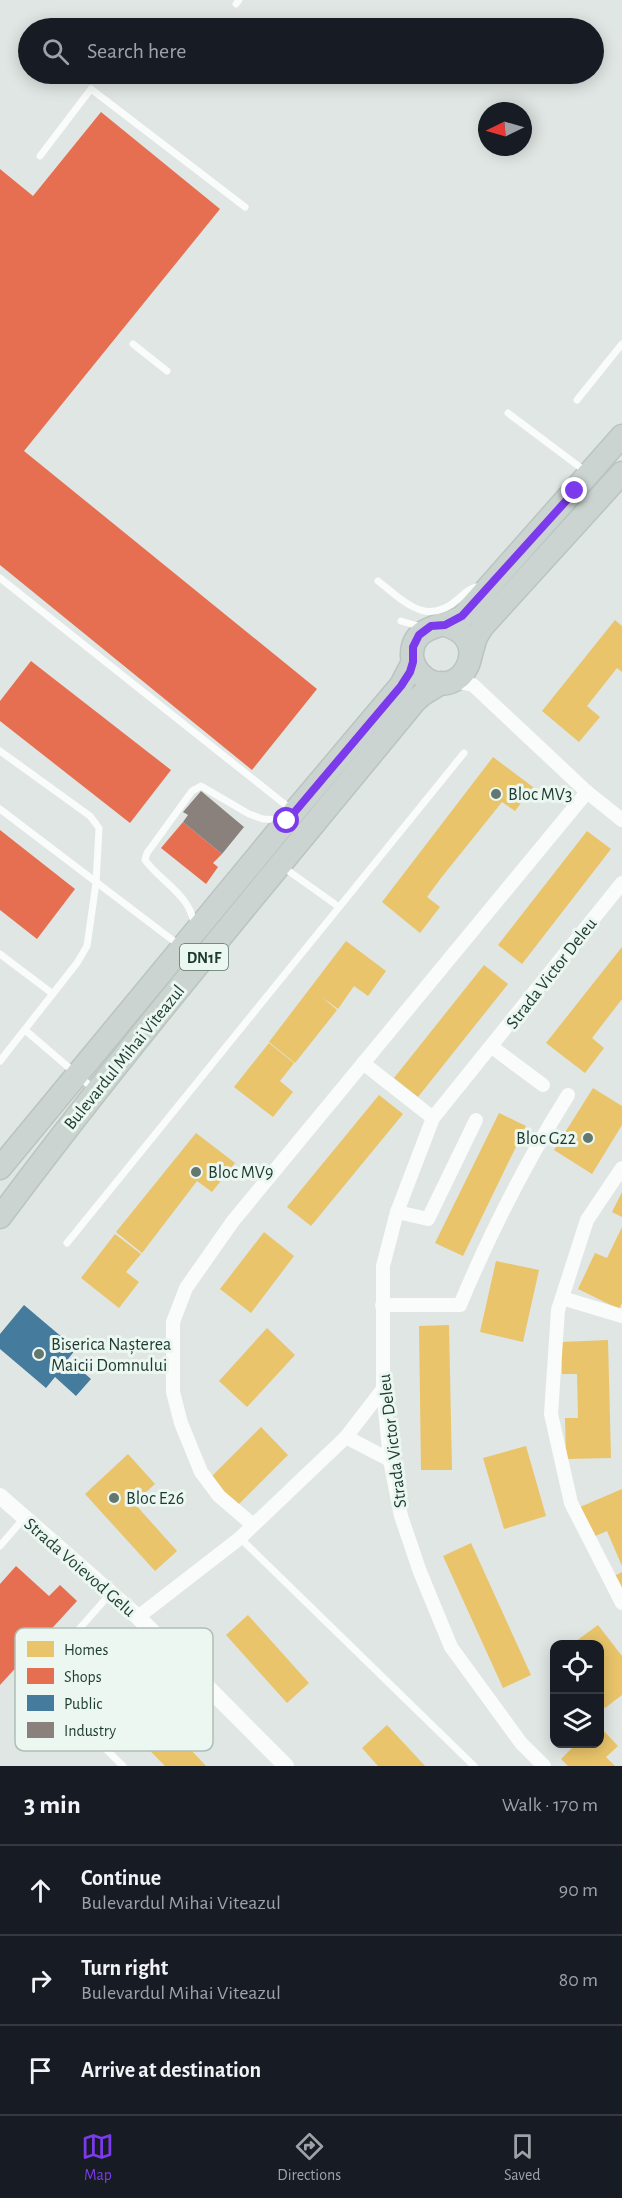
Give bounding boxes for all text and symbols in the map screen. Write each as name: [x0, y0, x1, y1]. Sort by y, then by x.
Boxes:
search box: [18, 18, 604, 84]
icon: search: [39, 35, 72, 68]
text: Search here: [87, 40, 186, 62]
north arrow: [478, 102, 532, 156]
route end: [561, 477, 587, 503]
place label: Bloc MV3: [508, 786, 572, 804]
marker: Bloc MV3: [489, 787, 503, 801]
route start: [273, 807, 299, 833]
street label: Strada Victor Deleu: [503, 915, 600, 1032]
road number: DN1F: [180, 944, 228, 970]
street label: Bulevardul Mihai Viteazul: [61, 982, 188, 1133]
place label: Bloc G22: [516, 1130, 576, 1148]
marker: Bloc G22: [581, 1131, 595, 1145]
place label: Bloc MV9: [208, 1164, 273, 1182]
marker: Bloc MV9: [189, 1165, 203, 1179]
place label: Biserica Nașterea Maicii Domnului: [51, 1336, 171, 1375]
marker: Biserica Nașterea Maicii Domnului: [32, 1347, 46, 1361]
street label: Strada Victor Deleu: [376, 1373, 410, 1509]
place label: Bloc E26: [126, 1490, 184, 1508]
marker: Bloc E26: [107, 1491, 121, 1505]
street label: Strada Voievod Gelu: [20, 1515, 138, 1621]
legend: [15, 1628, 213, 1751]
map controls: [550, 1640, 604, 1748]
button: locate: [550, 1640, 604, 1694]
text: Homes: [64, 1642, 108, 1658]
text: Shops: [64, 1669, 102, 1685]
button: layers: [550, 1694, 604, 1748]
text: Public: [64, 1696, 102, 1712]
text: Industry: [64, 1723, 116, 1740]
text: 3 min: [24, 1792, 81, 1818]
text: Walk · 170 m: [502, 1795, 598, 1815]
text: Continue: [81, 1867, 161, 1889]
icon: ahead: [24, 1874, 57, 1907]
text: 90 m: [559, 1880, 598, 1900]
text: Bulevardul Mihai Viteazul: [81, 1893, 281, 1913]
text: Turn right: [81, 1957, 168, 1979]
icon: right: [24, 1964, 57, 1997]
text: 80 m: [559, 1970, 598, 1990]
text: Bulevardul Mihai Viteazul: [81, 1983, 281, 2003]
icon: arrive: [24, 2054, 57, 2087]
text: Arrive at destination: [81, 2059, 261, 2081]
tab: Map: [81, 2130, 114, 2185]
tab: Directions: [277, 2130, 341, 2185]
tab: Saved: [504, 2130, 541, 2185]

